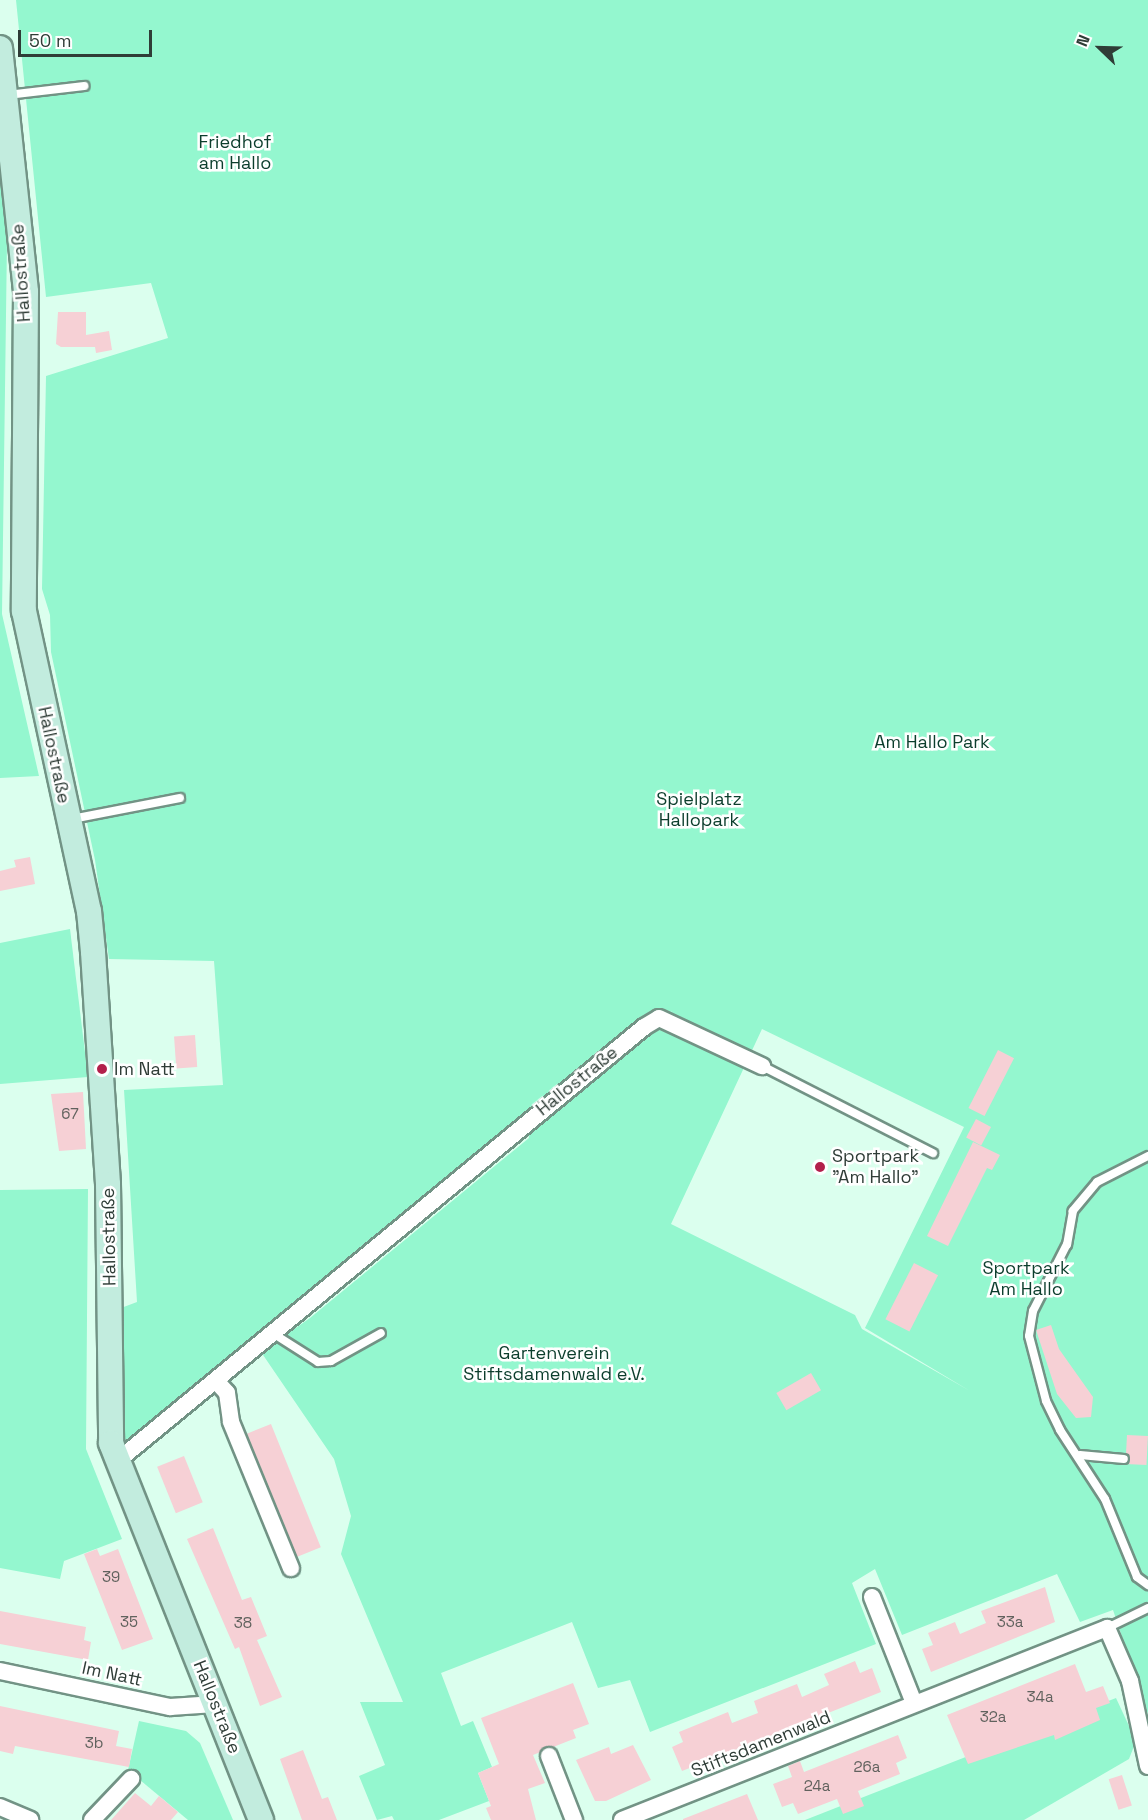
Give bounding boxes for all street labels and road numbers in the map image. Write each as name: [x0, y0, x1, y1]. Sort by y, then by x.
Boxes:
street label: Hallostraße: [7, 223, 35, 323]
street label: Hallostraße: [33, 705, 75, 805]
street label: Hallostraße: [532, 1042, 622, 1120]
street label: Hallostraße: [97, 1188, 121, 1286]
street label: Im Natt: [80, 1657, 144, 1691]
street label: Hallostraße: [189, 1657, 245, 1757]
street label: Stiftsdamenwald: [688, 1706, 834, 1782]

